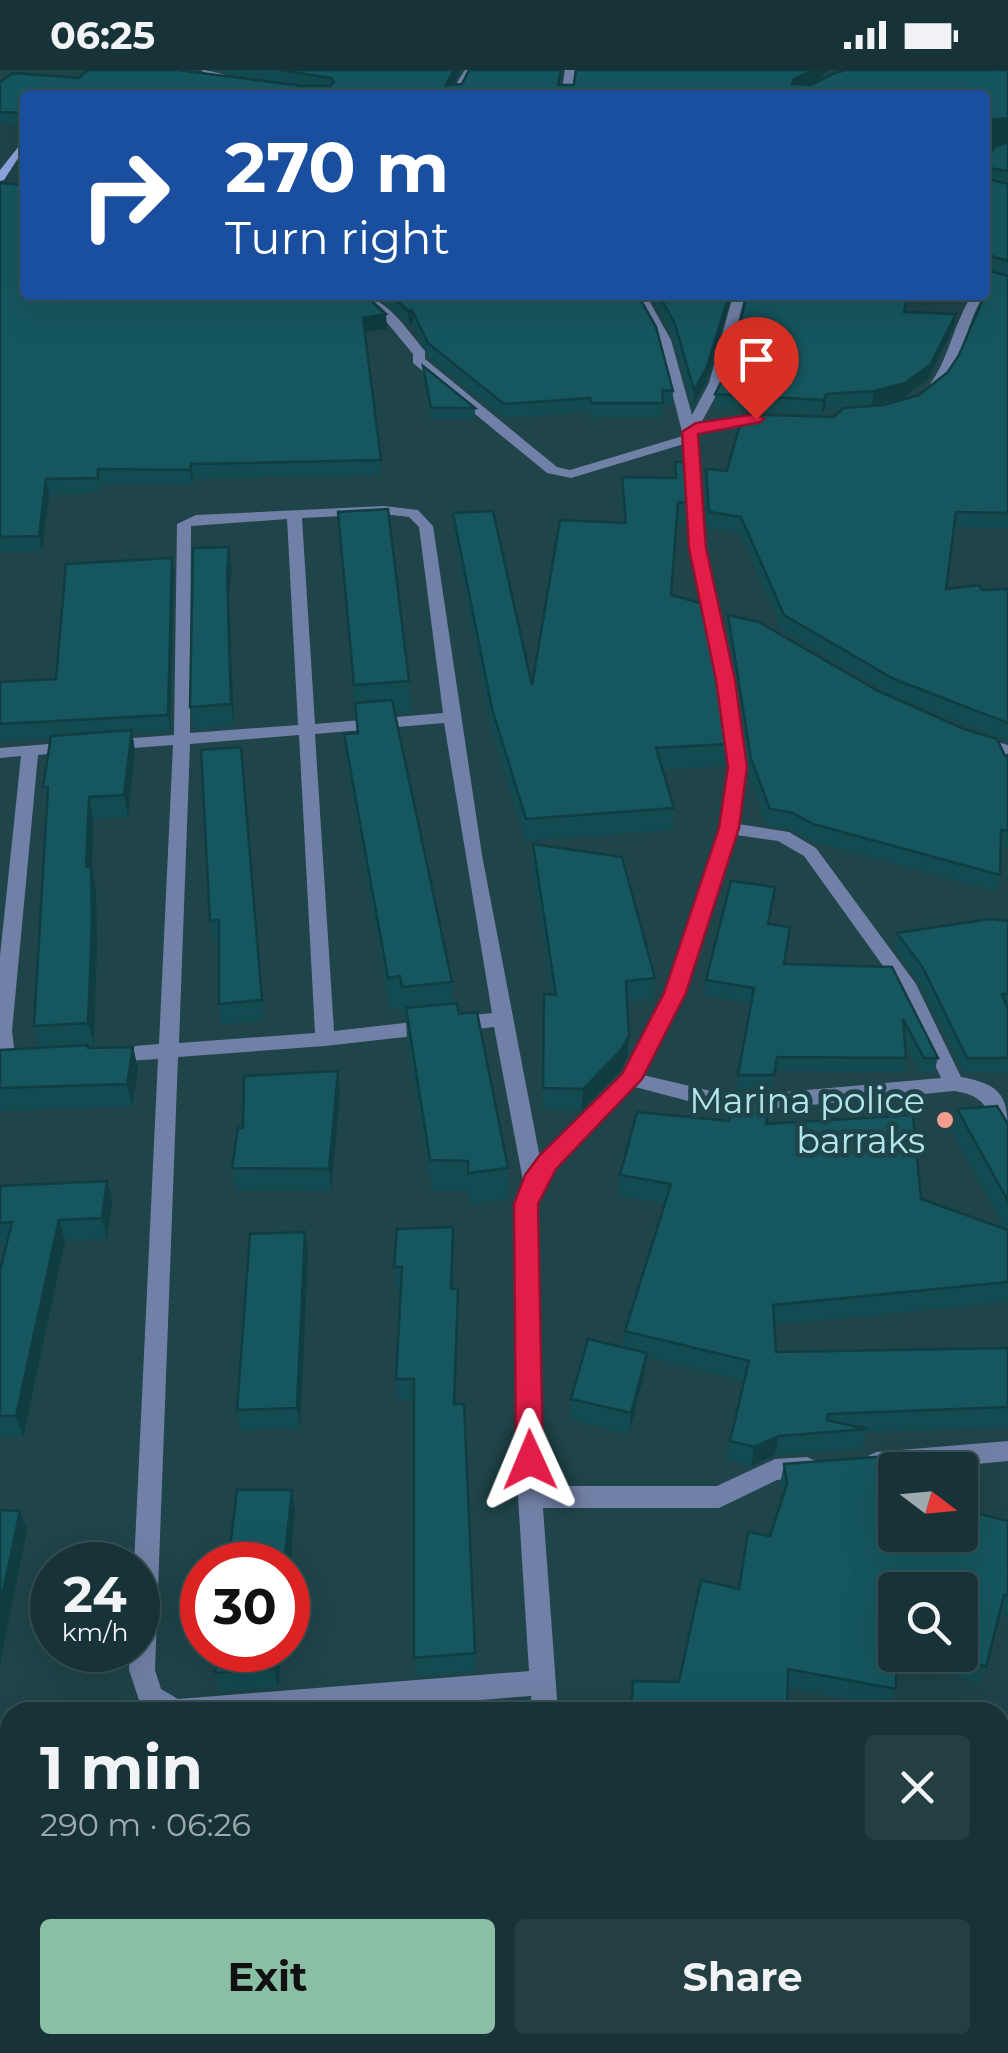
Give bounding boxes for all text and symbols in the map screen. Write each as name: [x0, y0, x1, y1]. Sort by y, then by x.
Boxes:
text: 06:25: [50, 12, 155, 59]
text: 270 m: [225, 124, 449, 210]
icon: right: [60, 130, 190, 260]
text: Turn right: [225, 210, 450, 265]
pin: [714, 317, 799, 420]
icon: arrive: [729, 332, 784, 387]
place label: Marina police barraks: [689, 1079, 925, 1162]
marker: Marina police barraks: [934, 1109, 956, 1131]
position arrow: [478, 1408, 582, 1512]
north arrow: [878, 1452, 978, 1552]
map controls: [878, 1452, 978, 1672]
speed limit sign: 30: [180, 1542, 310, 1672]
text: 24: [63, 1564, 127, 1625]
button: search: [878, 1572, 978, 1672]
text: km/h: [62, 1617, 128, 1647]
text: 1 min: [40, 1731, 203, 1804]
button: close: [865, 1735, 970, 1840]
text: 290 m · 06:26: [40, 1805, 251, 1844]
button: Exit: [40, 1919, 495, 2034]
button: Share: [515, 1919, 970, 2034]

